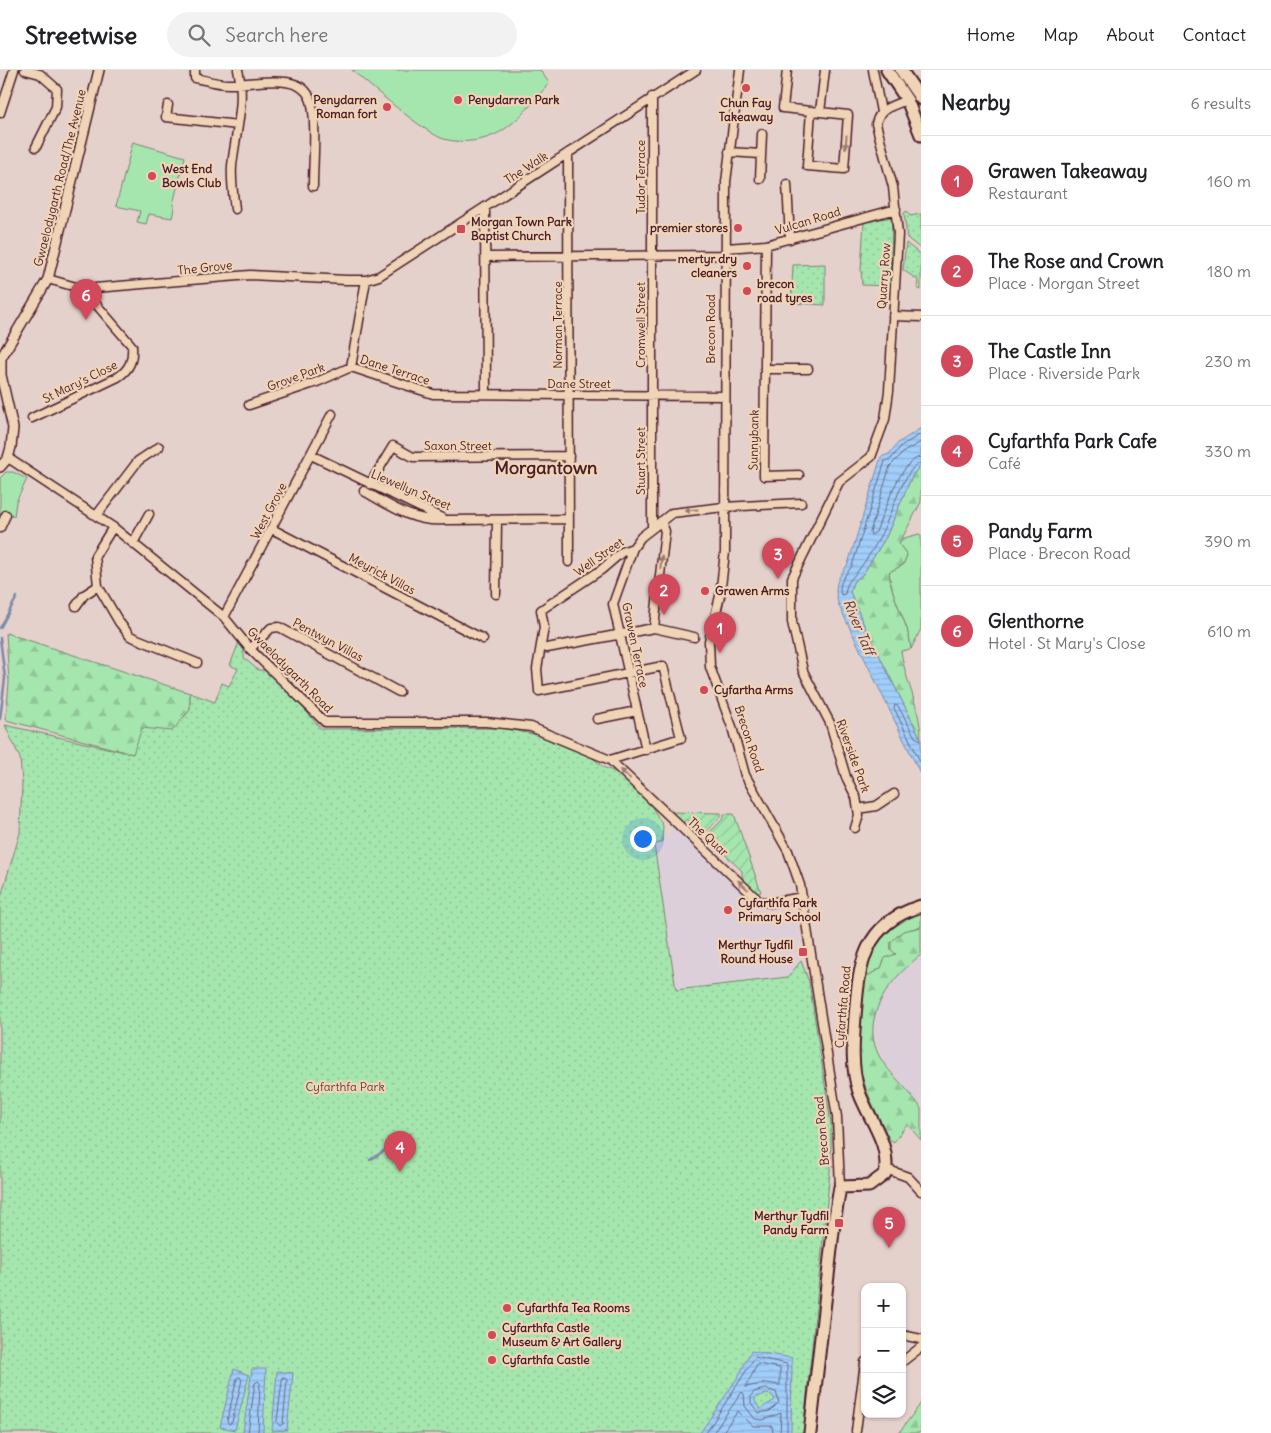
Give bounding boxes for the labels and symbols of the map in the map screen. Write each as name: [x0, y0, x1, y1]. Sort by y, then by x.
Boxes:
marker: Chun Fay Takeaway: [740, 82, 752, 94]
street label: Gwaelodygarth Road/The Avenue: [30, 88, 89, 268]
place label: Penydarren Roman fort: [313, 92, 378, 121]
place label: Penydarren Park: [468, 92, 559, 108]
marker: Penydarren Park: [452, 94, 464, 106]
place label: Chun Fay Takeaway: [719, 95, 774, 125]
marker: Penydarren Roman fort: [381, 101, 393, 113]
one-way arrow: [842, 134, 850, 150]
street label: Tudor Terrace: [633, 140, 648, 214]
street label: The Walk: [501, 148, 550, 187]
place label: West End Bowls Club: [162, 161, 222, 190]
marker: West End Bowls Club: [146, 170, 158, 182]
street label: Vulcan Road: [773, 203, 842, 238]
place label: Morgan Town Park Baptist Church: [471, 214, 572, 244]
place label: premier stores: [650, 220, 729, 236]
marker: premier stores: [732, 222, 744, 234]
marker: Morgan Town Park Baptist Church: [455, 223, 467, 235]
street label: Quarry Row: [874, 242, 893, 309]
place label: mertyr dry cleaners: [678, 251, 738, 280]
street label: The Grove: [177, 257, 233, 278]
marker: mertyr dry cleaners: [741, 260, 753, 272]
place label: brecon road tyres: [757, 276, 813, 306]
pin: 6: [70, 279, 102, 320]
street label: Norman Terrace: [550, 281, 565, 369]
street label: Cromwell Street: [633, 282, 648, 368]
marker: brecon road tyres: [741, 285, 753, 297]
street label: Brecon Road: [703, 294, 718, 364]
street label: Dane Terrace: [358, 351, 432, 388]
street label: St Mary's Close: [40, 357, 120, 406]
street label: Grove Park: [265, 359, 327, 394]
street label: Dane Street: [547, 376, 611, 391]
street label: Sunnybank: [745, 409, 762, 471]
street label: Stuart Street: [633, 427, 648, 495]
street label: Saxon Street: [424, 438, 492, 453]
district label: Morgantown: [494, 456, 598, 479]
street label: Llewellyn Street: [369, 466, 454, 513]
street label: West Grove: [247, 480, 290, 542]
one-way arrow: [683, 507, 699, 515]
street label: Well Street: [571, 534, 626, 579]
pin: 3: [762, 538, 794, 579]
street label: Meyrick Villas: [346, 550, 418, 597]
one-way arrow: [657, 553, 665, 569]
pin: 2: [648, 574, 680, 615]
place label: Grawen Arms: [715, 583, 790, 598]
marker: Grawen Arms: [699, 585, 711, 597]
water label: River Taff: [839, 596, 880, 661]
street label: Grawen Terrace: [619, 601, 652, 689]
pin: 1: [704, 612, 736, 653]
street label: Pentwyn Villas: [290, 615, 366, 665]
street label: Gwaelodygarth Road: [244, 624, 336, 716]
place label: Cyfartha Arms: [714, 682, 794, 698]
marker: Cyfartha Arms: [698, 684, 710, 696]
street label: Brecon Road: [732, 703, 767, 774]
street label: Riverside Park: [833, 717, 874, 794]
one-way arrow: [619, 768, 632, 779]
street label: The Quar: [685, 814, 732, 859]
your location: [630, 826, 656, 852]
one-way arrow: [737, 879, 749, 891]
place label: Cyfarthfa Park Primary School: [738, 895, 821, 925]
marker: Cyfarthfa Park Primary School: [722, 904, 734, 916]
place label: Merthyr Tydfil Round House: [718, 937, 794, 966]
marker: Merthyr Tydfil Round House: [797, 946, 809, 958]
street label: Cyfarthfa Road: [831, 965, 854, 1049]
park label: Cyfarthfa Park: [305, 1079, 385, 1094]
street label: Brecon Road: [811, 1096, 832, 1166]
pin: 4: [384, 1131, 416, 1172]
pin: 5: [873, 1207, 905, 1248]
place label: Merthyr Tydfil Pandy Farm: [754, 1208, 829, 1238]
marker: Merthyr Tydfil Pandy Farm: [833, 1217, 845, 1229]
place label: Cyfarthfa Tea Rooms: [517, 1300, 631, 1316]
marker: Cyfarthfa Tea Rooms: [501, 1302, 513, 1314]
place label: Cyfarthfa Castle Museum & Art Gallery: [502, 1320, 622, 1350]
marker: Cyfarthfa Castle Museum & Art Gallery: [486, 1329, 498, 1341]
place label: Cyfarthfa Castle: [502, 1352, 590, 1368]
marker: Cyfarthfa Castle: [486, 1354, 498, 1366]

